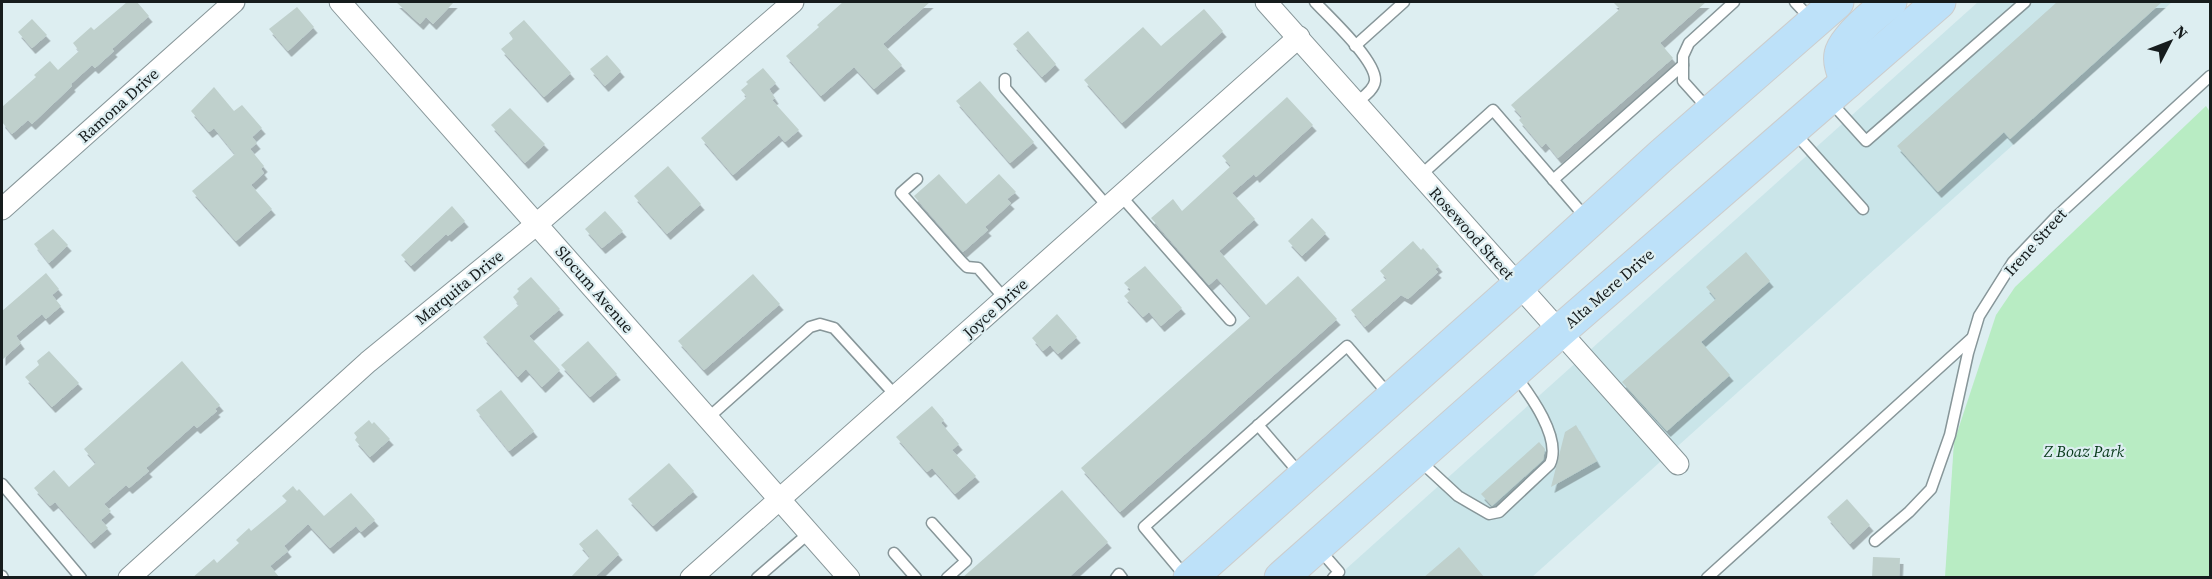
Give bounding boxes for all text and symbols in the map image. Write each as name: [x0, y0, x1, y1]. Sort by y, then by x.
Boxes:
north arrow: [2140, 12, 2200, 72]
text: N: [2169, 20, 2193, 44]
street label: Ramona Drive: [73, 63, 163, 147]
street label: Rosewood Street: [1424, 182, 1520, 285]
street label: Irene Street: [1999, 203, 2072, 280]
street label: Slocum Avenue: [551, 240, 639, 338]
street label: Alta Mere Drive: [1560, 243, 1658, 333]
street label: Marquita Drive: [410, 245, 508, 329]
street label: Joyce Drive: [957, 273, 1032, 344]
park label: Z Boaz Park: [2043, 440, 2124, 462]

